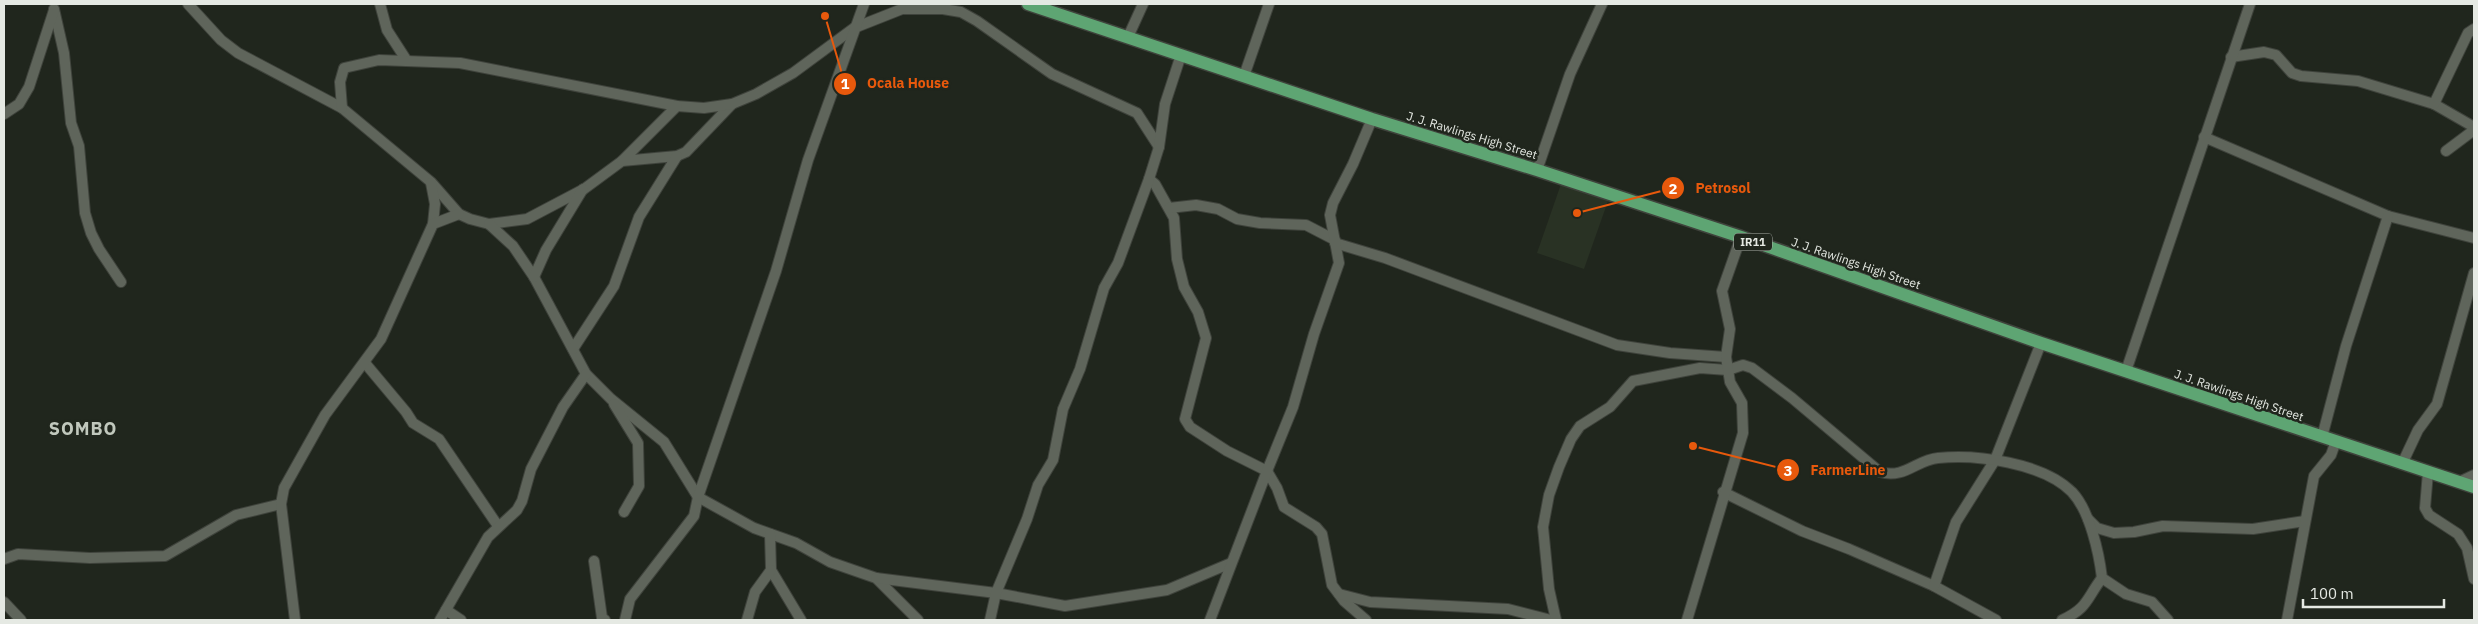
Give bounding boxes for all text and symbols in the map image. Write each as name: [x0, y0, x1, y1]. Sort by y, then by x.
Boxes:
callout: Ocala House: [832, 69, 959, 98]
text: 1: [840, 74, 850, 93]
text: Ocala House: [867, 74, 949, 92]
street label: J. J. Rawlings High Street: [1405, 108, 1539, 162]
callout: Petrosol: [1661, 174, 1761, 203]
text: 2: [1668, 179, 1678, 198]
text: Petrosol: [1696, 179, 1750, 197]
road number: IR11: [1734, 233, 1772, 250]
street label: J. J. Rawlings High Street: [1789, 234, 1923, 292]
street label: J. J. Rawlings High Street: [2172, 366, 2306, 424]
district label: SOMBO: [49, 417, 117, 440]
callout: FarmerLine: [1776, 456, 1895, 485]
text: 3: [1783, 461, 1793, 480]
text: FarmerLine: [1811, 461, 1886, 479]
scale bar: [2303, 576, 2444, 608]
text: 100 m: [2310, 584, 2354, 603]

